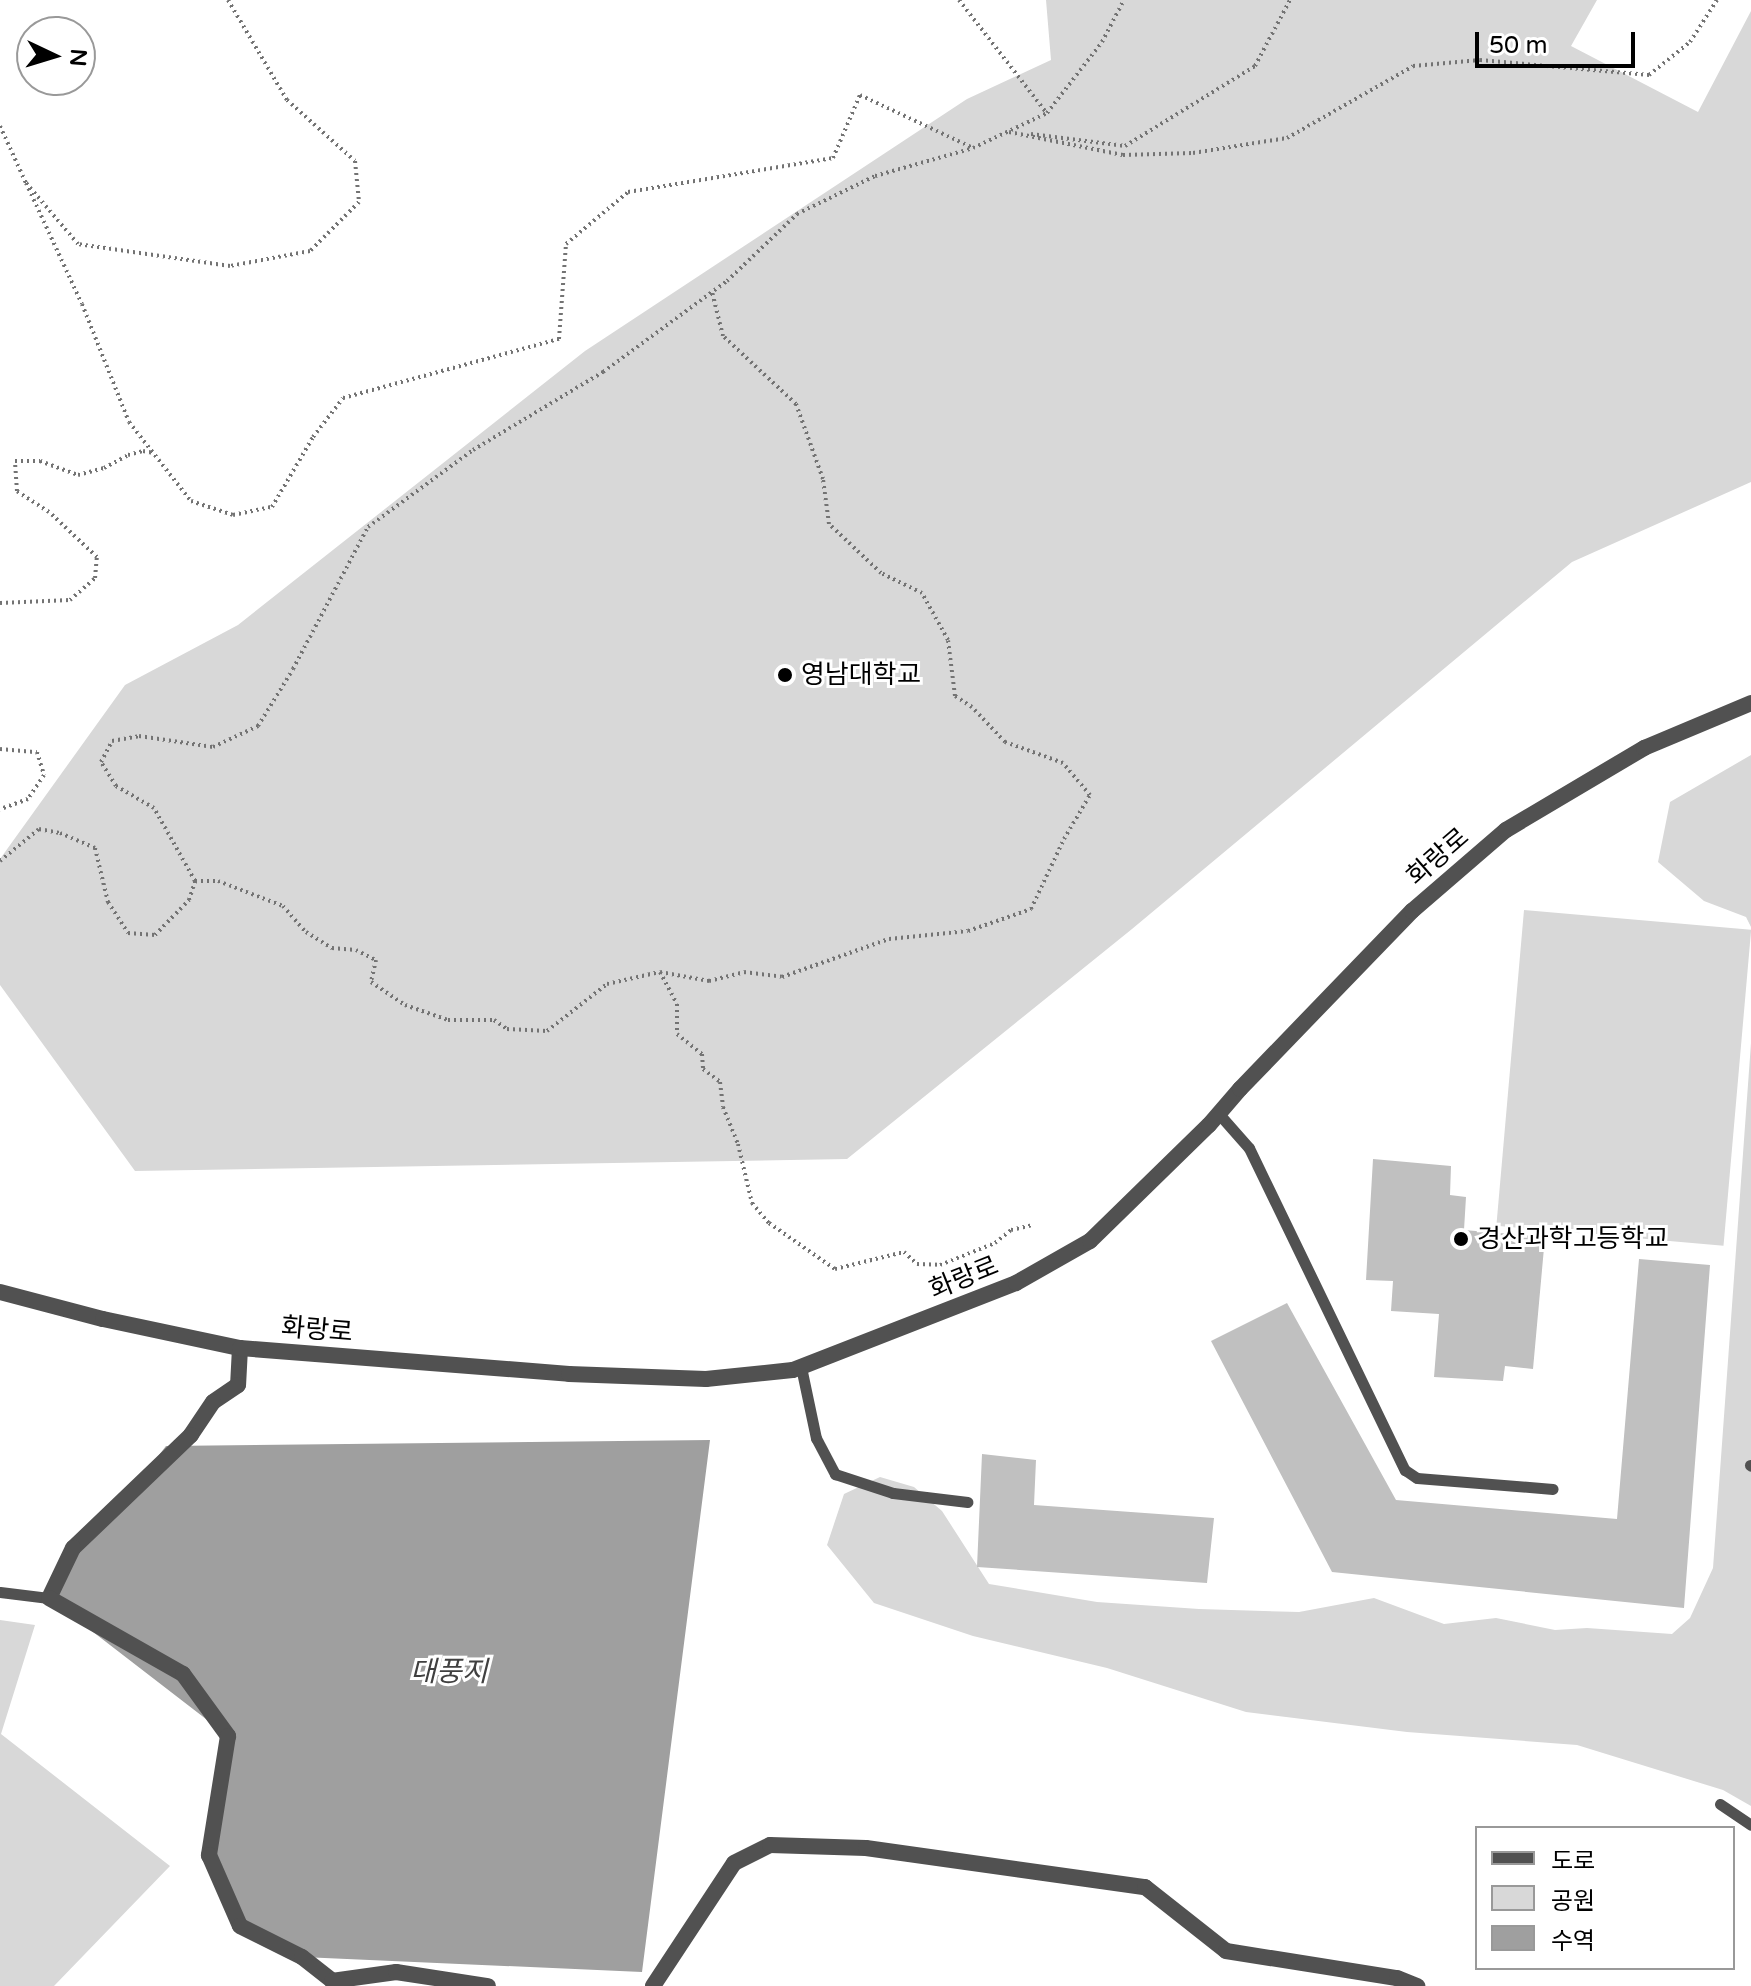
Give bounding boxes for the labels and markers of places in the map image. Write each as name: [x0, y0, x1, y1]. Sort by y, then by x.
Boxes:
place label: 영남대학교: [801, 659, 921, 691]
marker: 영남대학교: [776, 666, 794, 684]
place label: 경산과학고등학교: [1477, 1223, 1668, 1255]
marker: 경산과학고등학교: [1452, 1230, 1470, 1248]

